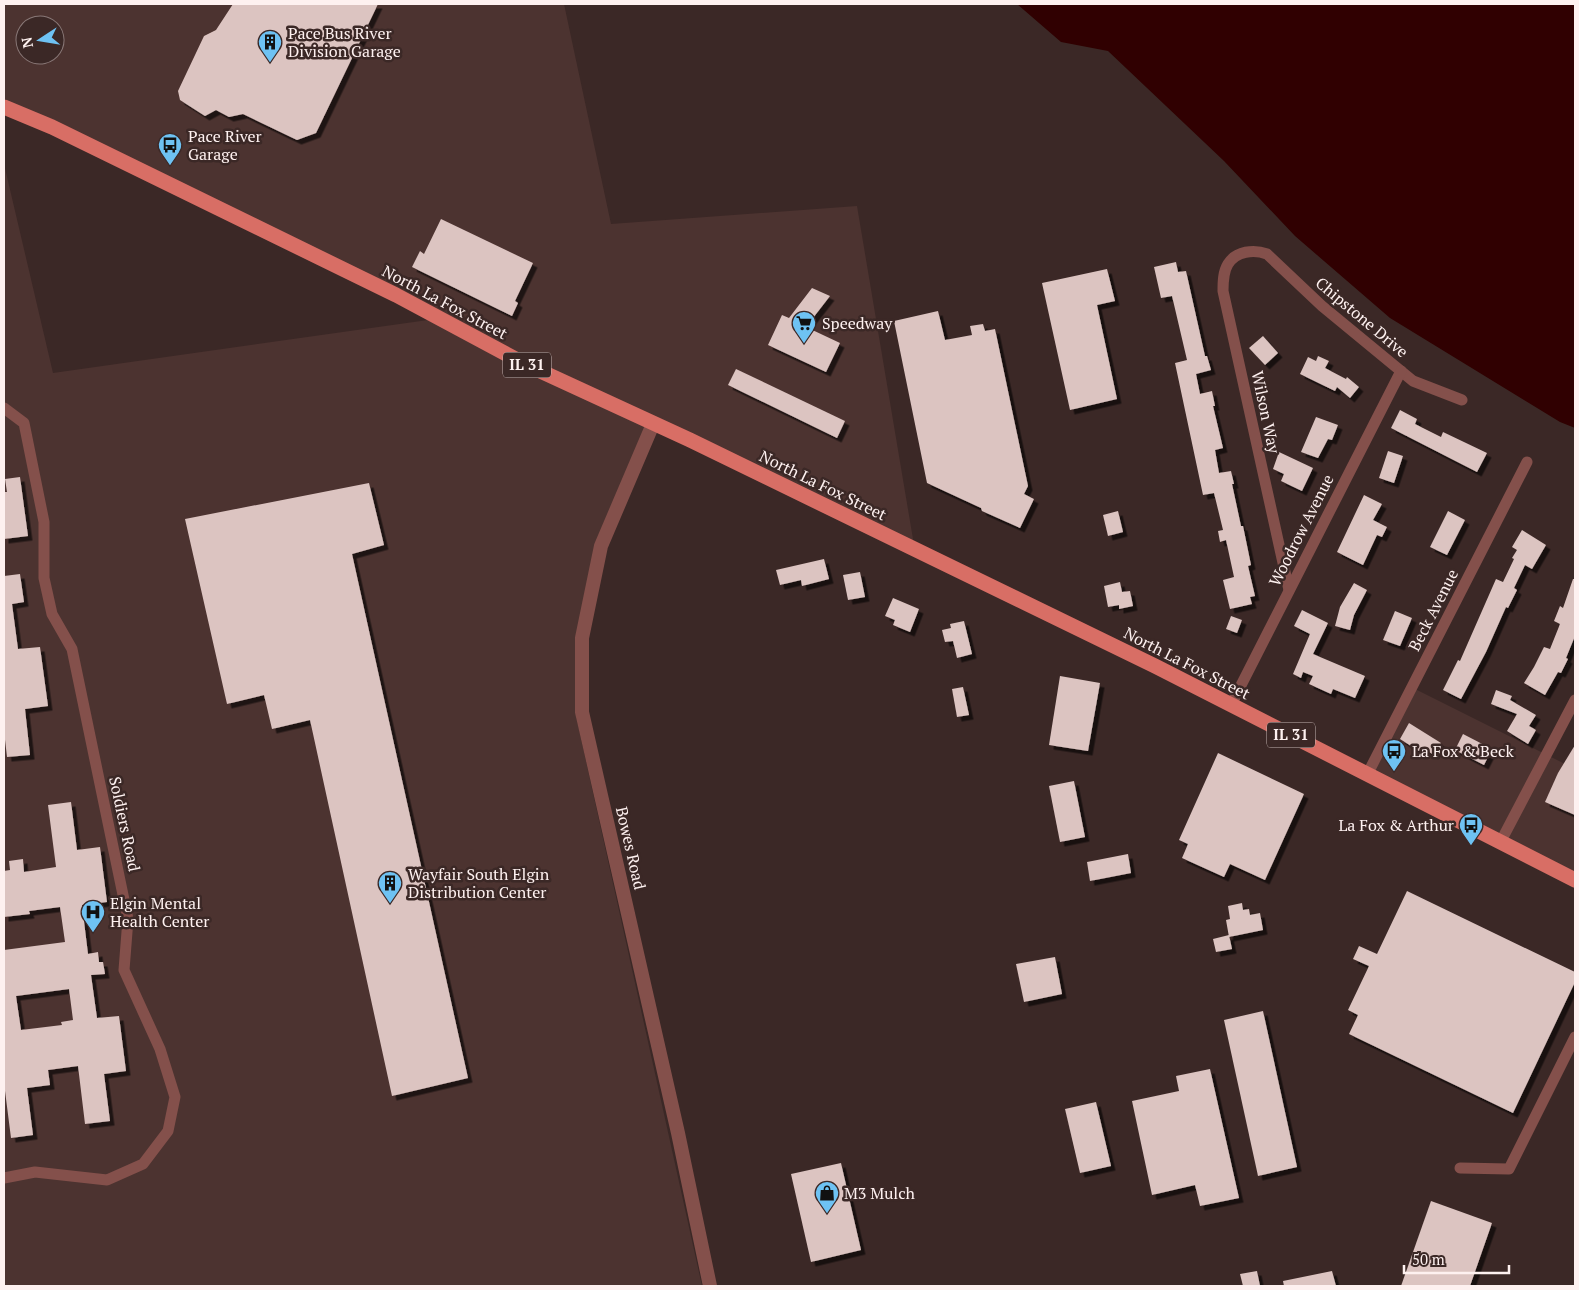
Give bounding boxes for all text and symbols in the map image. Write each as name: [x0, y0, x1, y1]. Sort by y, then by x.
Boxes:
north arrow: [15, 15, 65, 65]
place label: Pace Bus River Division Garage: [288, 22, 401, 62]
building icon: Pace Bus River Division Garage: [257, 29, 283, 63]
text: N: [16, 35, 37, 50]
place label: Pace River Garage: [188, 125, 263, 165]
bus stop icon: Pace River Garage: [157, 132, 183, 166]
street label: North La Fox Street: [379, 260, 512, 344]
street label: Chipstone Drive: [1311, 272, 1413, 362]
supermarket icon: Speedway: [791, 310, 817, 344]
place label: Speedway: [822, 312, 893, 334]
road number: IL 31: [503, 352, 551, 378]
street label: Wilson Way: [1247, 369, 1286, 456]
street label: North La Fox Street: [756, 445, 890, 525]
street label: Woodrow Avenue: [1263, 470, 1339, 590]
street label: Beck Avenue: [1403, 565, 1463, 655]
street label: North La Fox Street: [1120, 622, 1254, 704]
road number: IL 31: [1267, 722, 1315, 748]
bus stop icon: La Fox & Beck: [1381, 738, 1407, 772]
place label: La Fox & Beck: [1412, 740, 1514, 762]
street label: Soldiers Road: [104, 774, 146, 874]
street label: Bowes Road: [611, 804, 651, 892]
bus stop icon: La Fox & Arthur: [1458, 812, 1484, 846]
place label: La Fox & Arthur: [1338, 814, 1455, 836]
place label: Wayfair South Elgin Distribution Center: [408, 863, 550, 903]
building icon: Wayfair South Elgin Distribution Center: [377, 870, 403, 904]
place label: Elgin Mental Health Center: [110, 892, 210, 932]
hospital icon: Elgin Mental Health Center: [80, 899, 106, 933]
shop icon: M3 Mulch: [814, 1180, 840, 1214]
place label: M3 Mulch: [844, 1182, 916, 1204]
scale bar: [1404, 1242, 1509, 1274]
text: 50 m: [1412, 1249, 1445, 1269]

